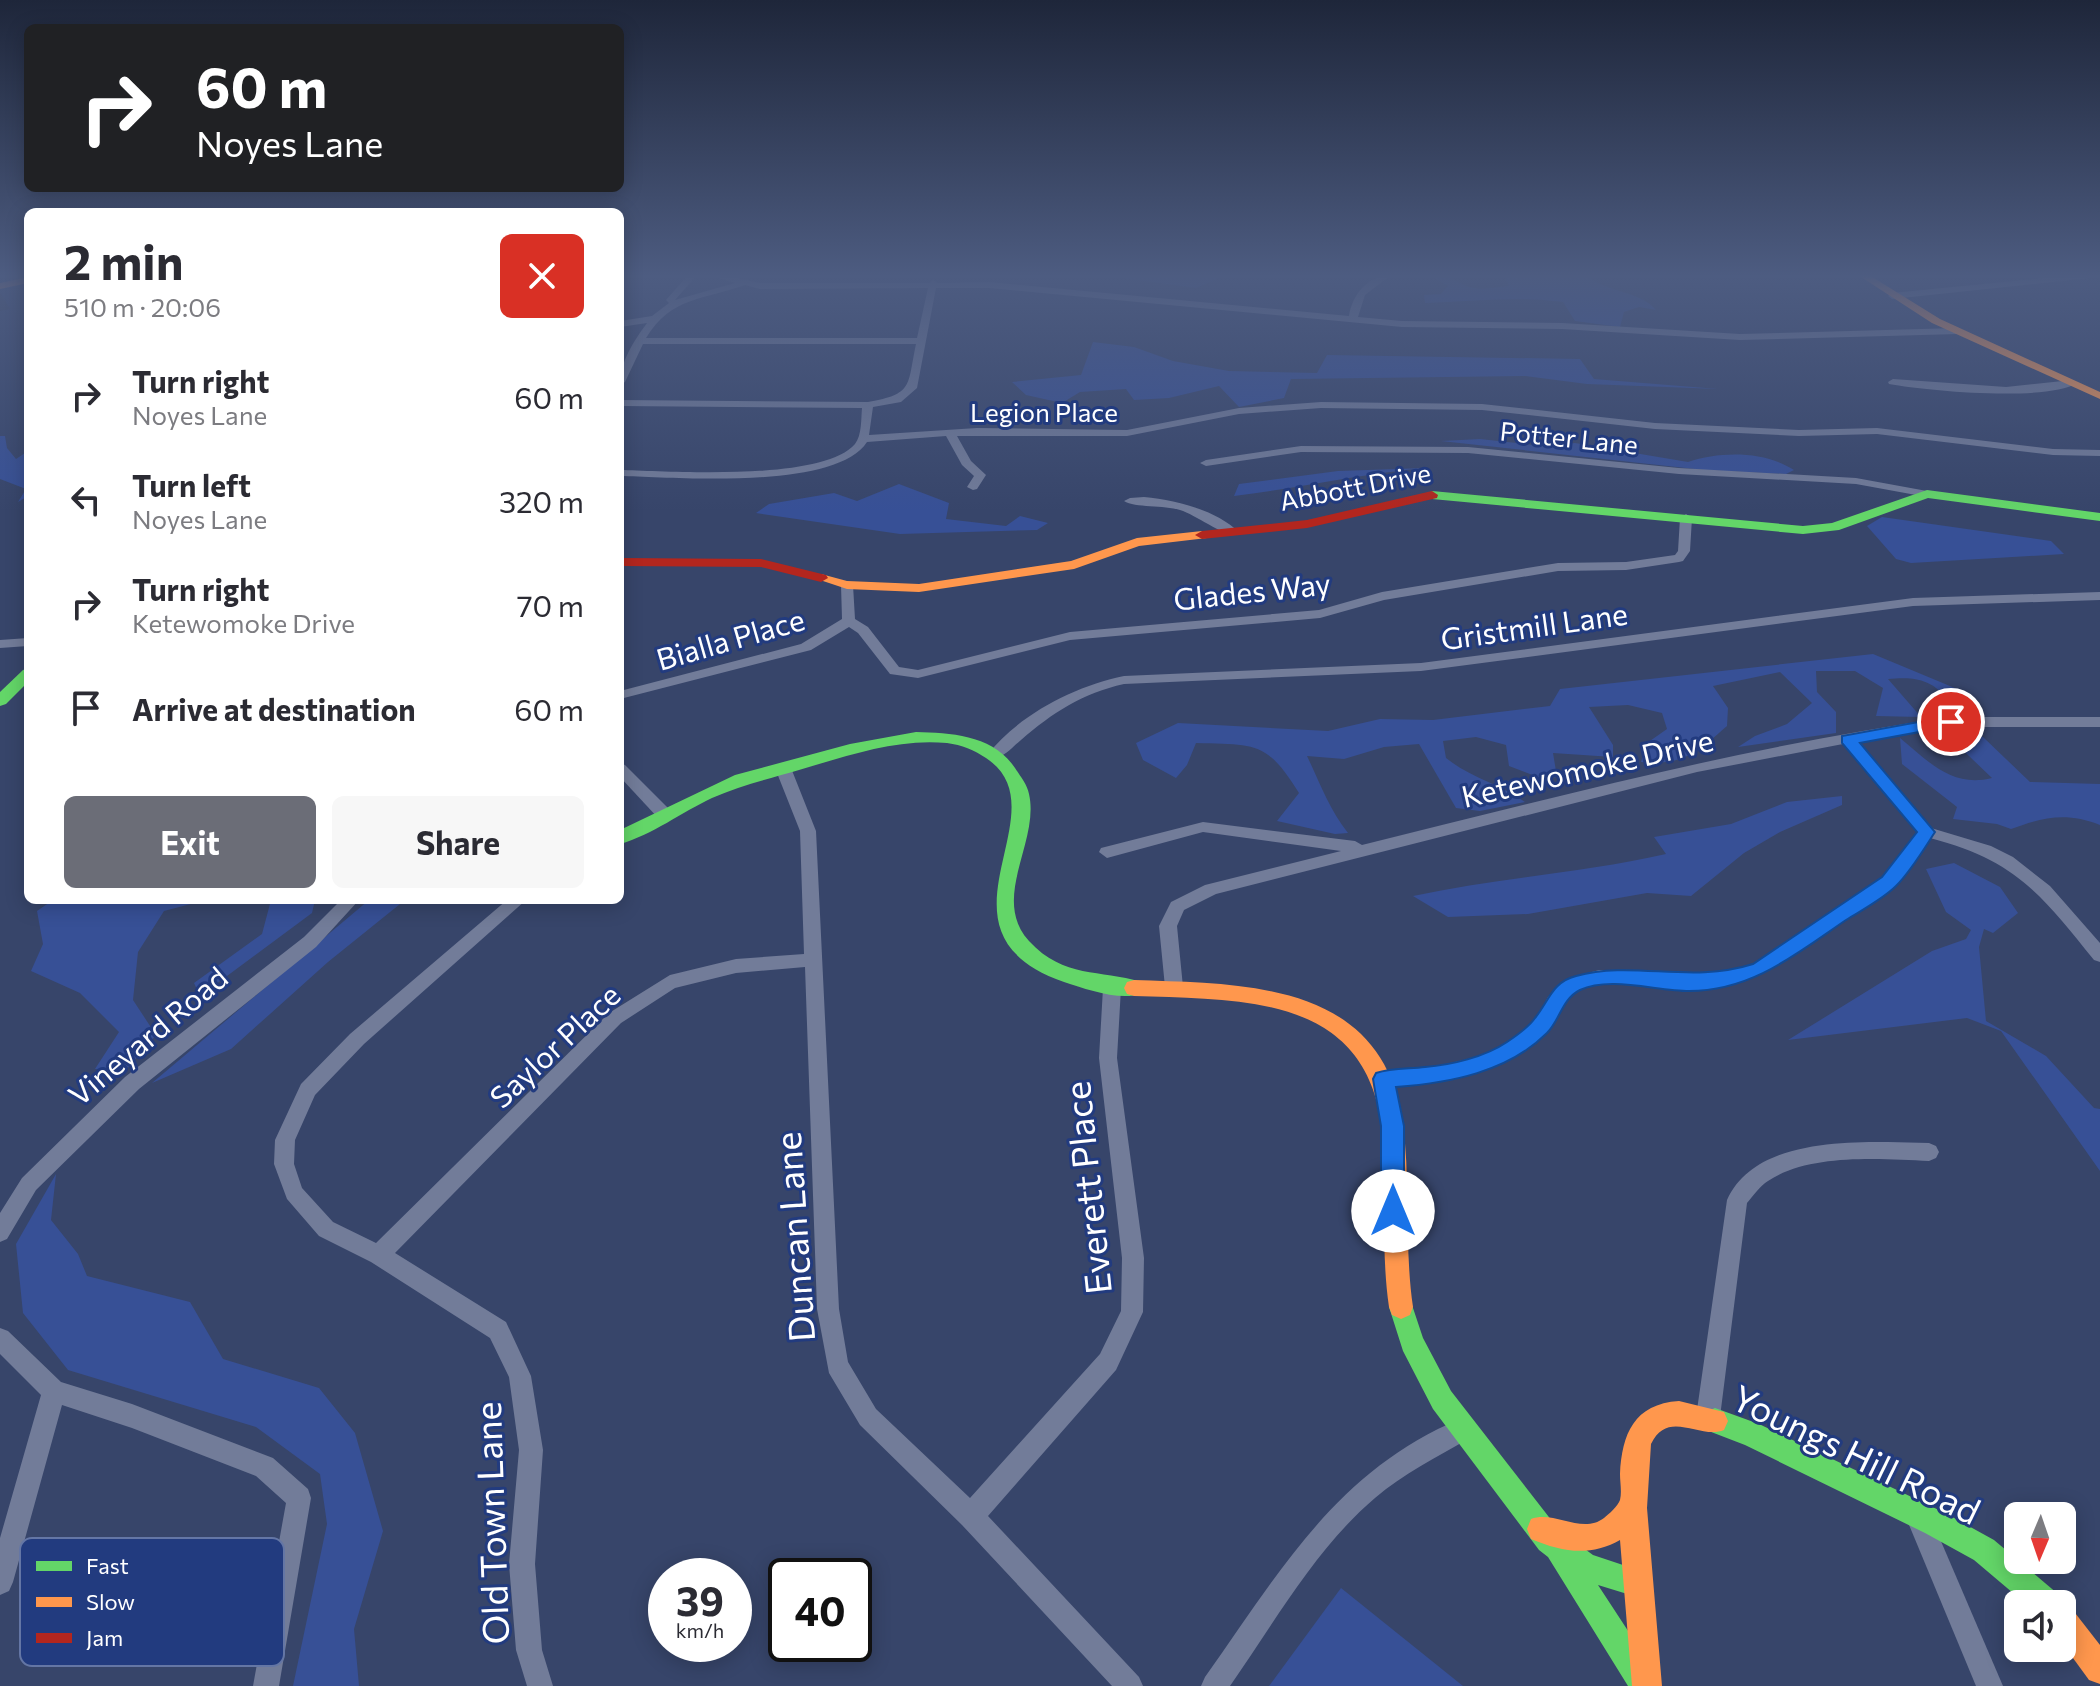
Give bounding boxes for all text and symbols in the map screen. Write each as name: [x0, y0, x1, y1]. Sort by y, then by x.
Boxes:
text: 60 m: [196, 51, 327, 120]
icon: right: [64, 56, 168, 160]
text: Noyes Lane: [196, 120, 383, 164]
text: 2 min: [64, 231, 184, 290]
button: close: [500, 234, 584, 318]
text: 510 m · 20:06: [64, 291, 221, 322]
text: Turn right: [132, 362, 269, 399]
icon: right: [64, 374, 108, 418]
text: 60 m: [514, 378, 584, 415]
street label: Legion Place: [970, 396, 1118, 427]
text: Noyes Lane: [132, 399, 267, 430]
street label: Potter Lane: [1498, 414, 1640, 460]
street label: Abbott Drive: [1277, 456, 1433, 516]
text: Turn left: [132, 466, 251, 503]
icon: left: [64, 478, 108, 522]
text: 320 m: [499, 482, 584, 519]
text: Noyes Lane: [132, 503, 267, 534]
street label: Glades Way: [1172, 563, 1332, 617]
text: Turn right: [132, 570, 269, 607]
icon: right: [64, 582, 108, 626]
text: 70 m: [517, 586, 584, 623]
street label: Gristmill Lane: [1438, 594, 1630, 656]
street label: Bialla Place: [652, 599, 808, 677]
text: Ketewomoke Drive: [132, 607, 355, 638]
icon: arrive: [64, 686, 108, 730]
pin: [1917, 688, 1985, 756]
text: Arrive at destination: [132, 690, 416, 727]
text: 60 m: [514, 690, 584, 727]
icon: arrive: [1929, 700, 1973, 744]
street label: Ketewomoke Drive: [1457, 720, 1717, 814]
button: Exit: [64, 796, 316, 888]
button: Share: [332, 796, 584, 888]
street label: Vineyard Road: [60, 958, 234, 1112]
street label: Saylor Place: [481, 975, 627, 1115]
street label: Everett Place: [1053, 1079, 1119, 1297]
street label: Duncan Lane: [764, 1130, 822, 1344]
position arrow: [1351, 1169, 1435, 1253]
street label: Youngs Hill Road: [1726, 1374, 1988, 1532]
street label: Old Town Lane: [464, 1401, 516, 1645]
north arrow: [2004, 1502, 2076, 1574]
map controls: [2004, 1502, 2076, 1662]
legend: [20, 1538, 284, 1666]
text: Fast: [86, 1552, 129, 1579]
speed limit sign: 40: [768, 1558, 872, 1662]
text: 39: [676, 1575, 724, 1624]
text: Slow: [86, 1588, 135, 1615]
button: sound: [2004, 1590, 2076, 1662]
text: km/h: [676, 1618, 724, 1642]
text: Jam: [86, 1624, 123, 1651]

